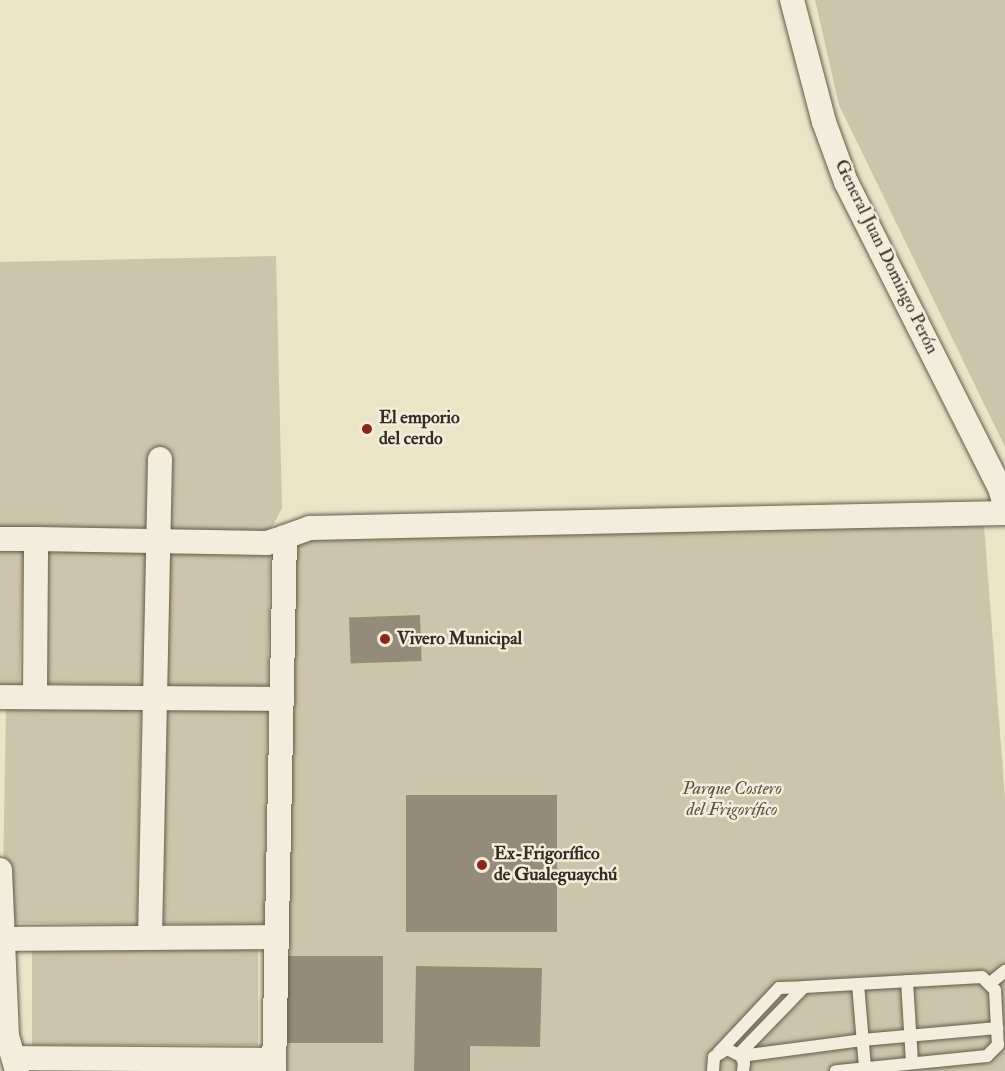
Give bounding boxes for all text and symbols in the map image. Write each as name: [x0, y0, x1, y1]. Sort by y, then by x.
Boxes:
street label: General Juan Domingo Perón: [829, 156, 943, 358]
place label: El emporio del cerdo: [379, 408, 460, 450]
marker: El emporio del cerdo: [360, 422, 374, 436]
place label: Vivero Municipal: [397, 628, 522, 650]
marker: Vivero Municipal: [378, 632, 392, 646]
park label: Parque Costero del Frigorífico: [682, 779, 782, 822]
place label: Ex-Frigorífico de Gualeguaychú: [494, 844, 617, 886]
marker: Ex-Frigorífico de Gualeguaychú: [475, 858, 489, 872]

